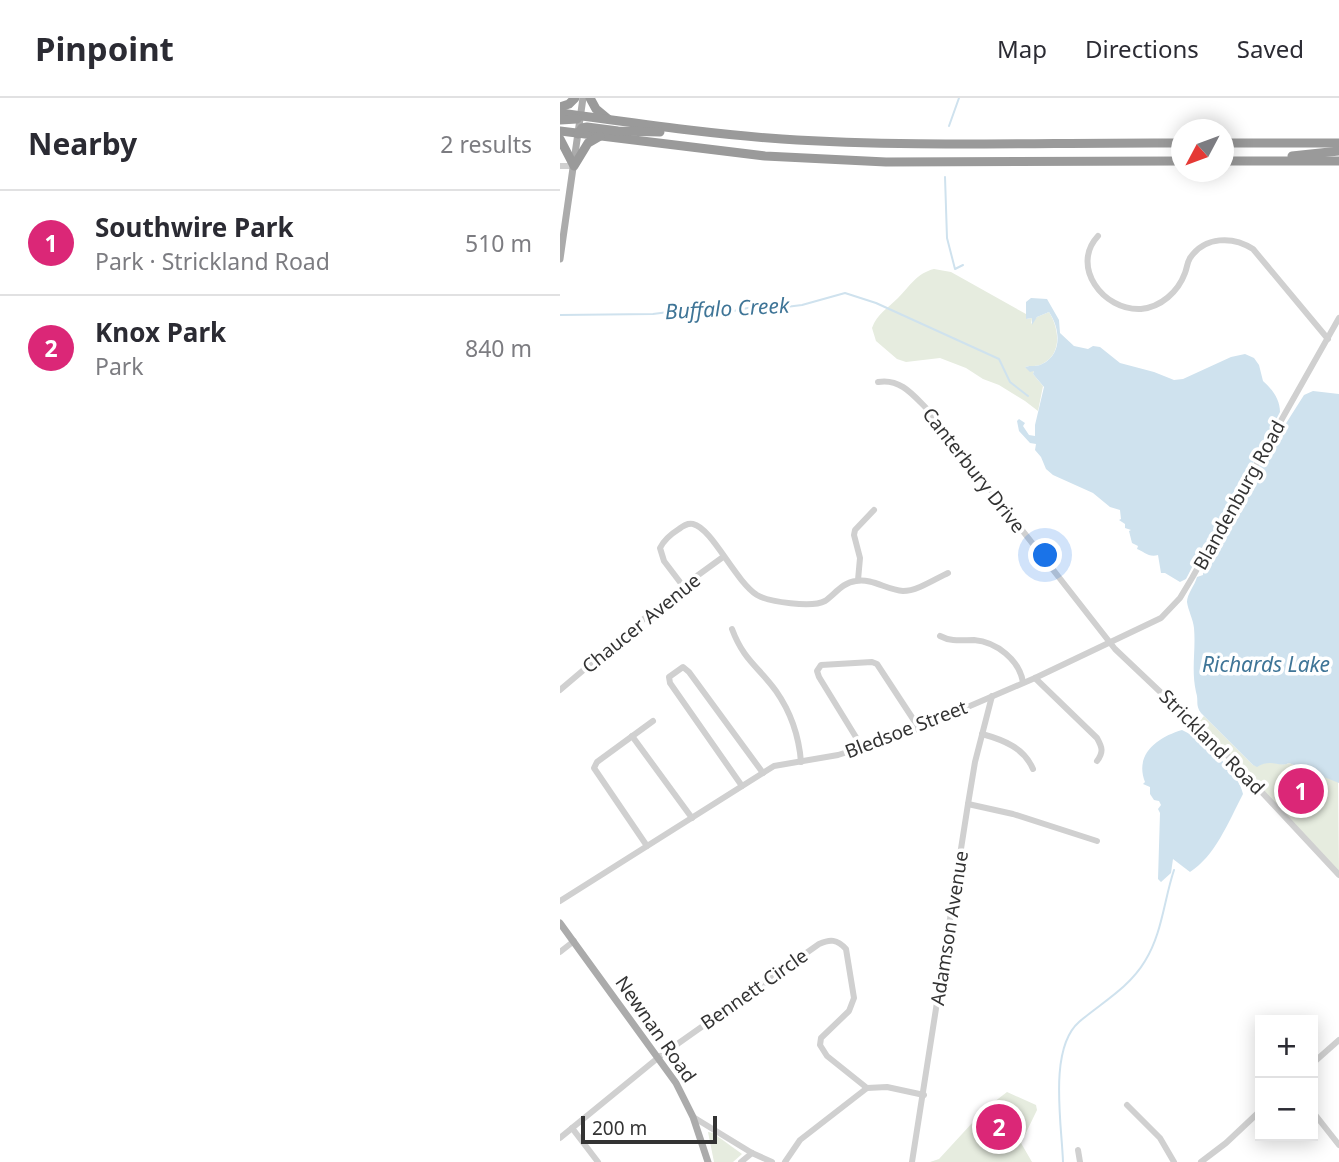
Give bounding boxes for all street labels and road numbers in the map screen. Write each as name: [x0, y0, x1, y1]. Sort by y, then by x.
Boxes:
street label: Canterbury Drive: [917, 402, 1031, 538]
street label: Blandenburg Road: [1187, 416, 1291, 574]
street label: Chaucer Avenue: [576, 567, 706, 679]
street label: Strickland Road: [1154, 684, 1270, 800]
street label: Bledsoe Street: [841, 694, 971, 764]
street label: Adamson Avenue: [924, 849, 974, 1007]
street label: Bennett Circle: [695, 942, 813, 1036]
street label: Newnan Road: [610, 971, 702, 1087]

